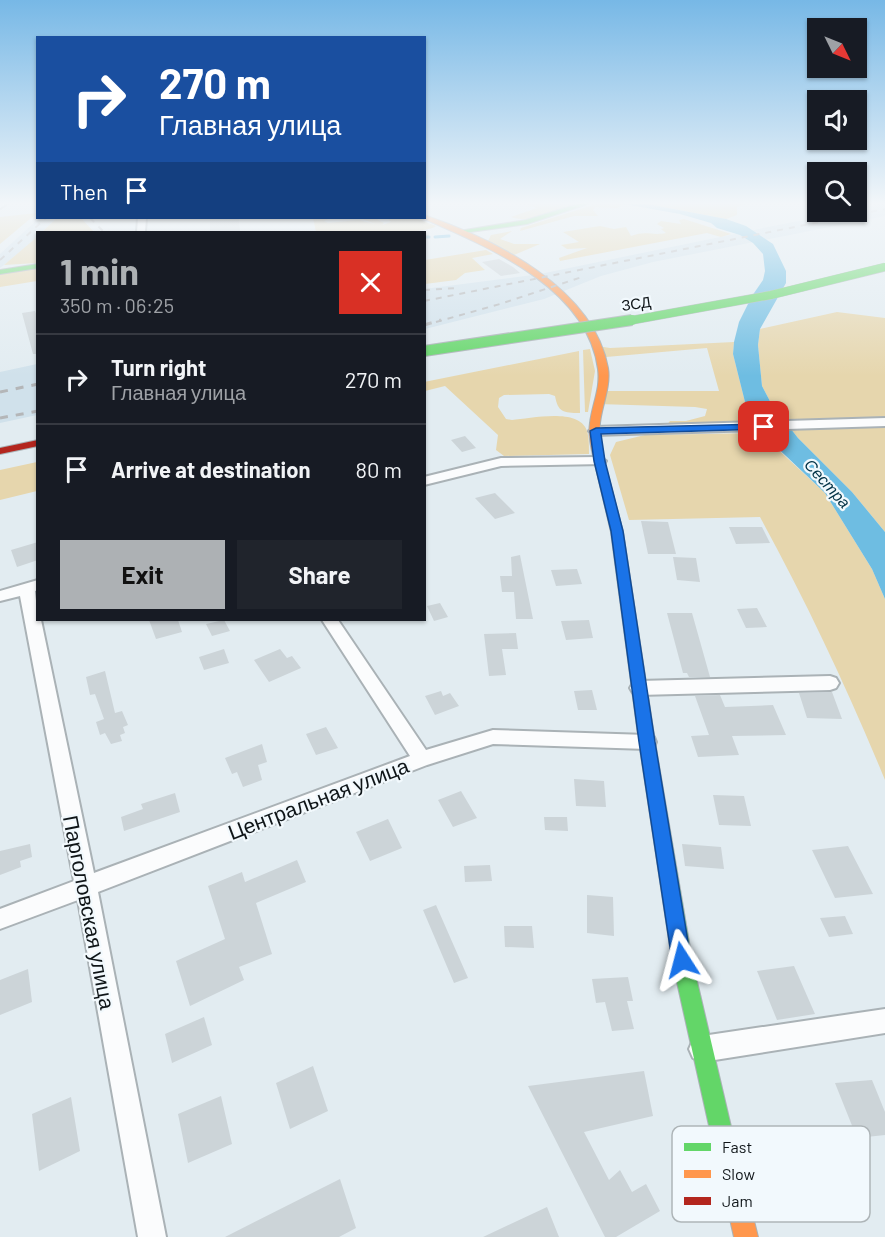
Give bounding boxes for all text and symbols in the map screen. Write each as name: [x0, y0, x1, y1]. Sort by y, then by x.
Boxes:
north arrow: [807, 18, 867, 78]
map controls: [807, 18, 867, 222]
text: 270 m: [159, 57, 271, 107]
icon: right: [60, 60, 138, 138]
button: sound: [807, 90, 867, 150]
text: Главная улица: [159, 108, 341, 140]
button: search: [807, 162, 867, 222]
icon: arrive: [120, 174, 153, 207]
text: Then: [60, 178, 108, 204]
text: 1 min: [60, 249, 139, 292]
button: close: [339, 251, 402, 314]
street label: ЗСД: [620, 292, 652, 314]
text: 350 m · 06:25: [60, 293, 174, 317]
text: Turn right: [111, 354, 206, 380]
icon: right: [60, 363, 93, 396]
text: 270 m: [345, 366, 402, 392]
text: Главная улица: [111, 380, 246, 404]
pin: [738, 401, 789, 452]
icon: arrive: [747, 410, 780, 443]
icon: arrive: [60, 453, 93, 486]
water label: Сестра: [801, 455, 855, 511]
text: Arrive at destination: [111, 456, 310, 482]
text: 80 m: [356, 456, 402, 482]
button: Exit: [60, 540, 225, 609]
button: Share: [237, 540, 402, 609]
street label: Центральная улица: [224, 752, 412, 844]
street label: Парголовская улица: [59, 813, 121, 1011]
position arrow: [650, 928, 714, 992]
legend: [672, 1126, 870, 1222]
text: Fast: [722, 1137, 752, 1156]
text: Slow: [722, 1164, 755, 1183]
text: Jam: [722, 1191, 753, 1210]

